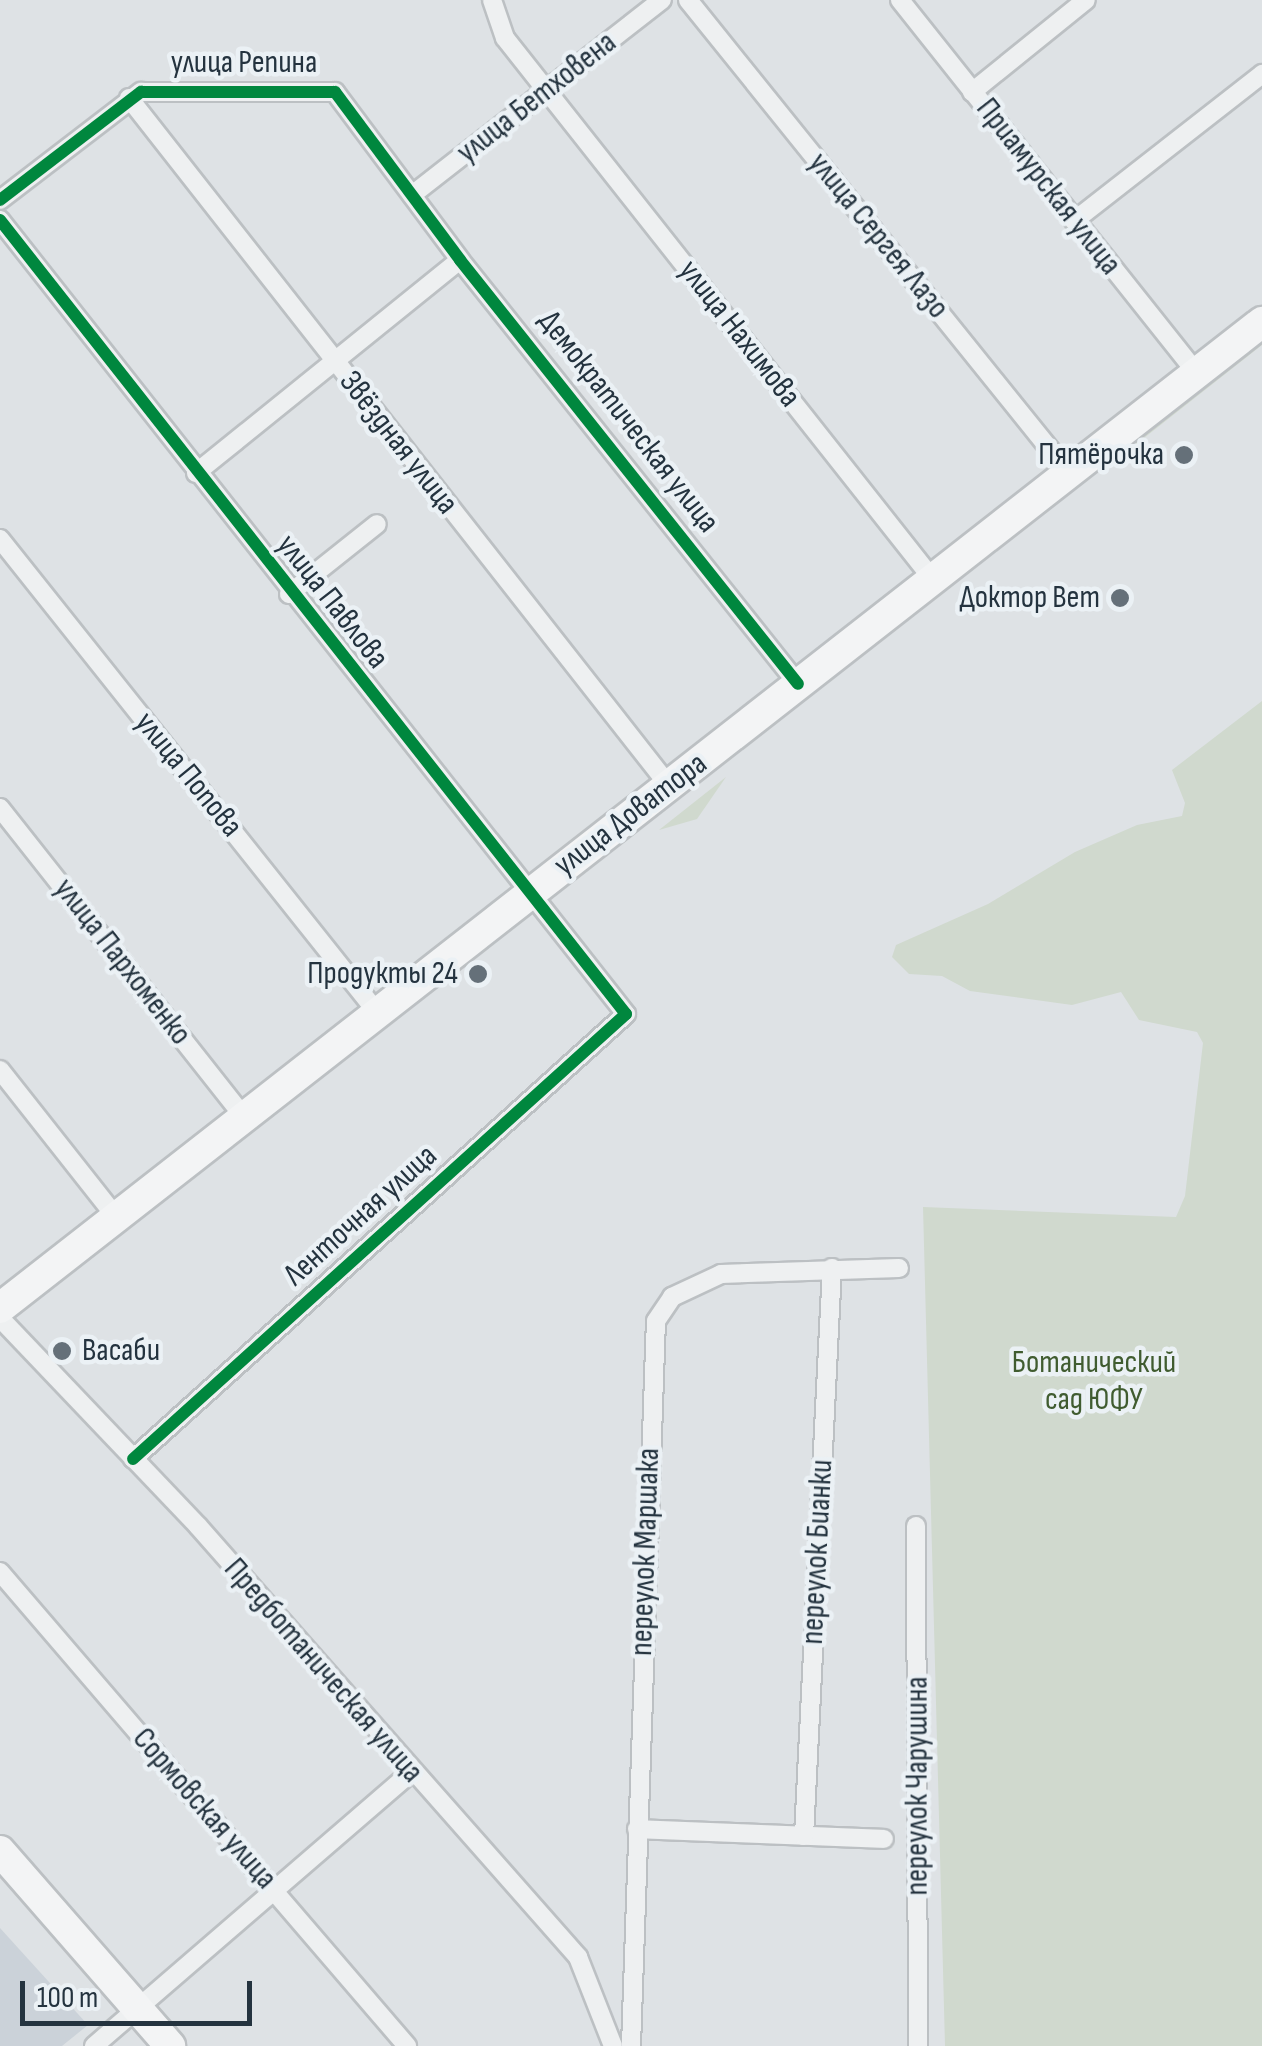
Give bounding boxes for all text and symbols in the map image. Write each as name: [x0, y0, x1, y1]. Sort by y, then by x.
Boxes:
street label: улица Бетховена: [450, 24, 624, 172]
street label: улица Репина: [171, 44, 317, 82]
street label: Приамурская улица: [967, 91, 1129, 283]
street label: улица Сергея Лазо: [799, 145, 957, 327]
street label: улица Нахимова: [670, 253, 808, 415]
street label: Демократическая улица: [529, 303, 727, 541]
street label: Звёздная улица: [330, 364, 466, 522]
place label: Пятёрочка: [1038, 436, 1164, 474]
marker: Пятёрочка: [1173, 444, 1195, 466]
street label: улица Павлова: [268, 527, 396, 677]
place label: Доктор Вет: [959, 579, 1100, 617]
marker: Доктор Вет: [1109, 587, 1131, 609]
street label: улица Попова: [126, 705, 250, 845]
street label: улица Доватора: [547, 745, 715, 885]
street label: улица Пархоменко: [45, 871, 199, 1053]
place label: Продукты 24: [307, 955, 458, 993]
marker: Продукты 24: [467, 963, 489, 985]
street label: Ленточная улица: [277, 1137, 445, 1295]
place label: Васаби: [82, 1332, 160, 1370]
marker: Васаби: [51, 1340, 73, 1362]
park label: Ботанический сад ЮФУ: [1012, 1345, 1176, 1420]
street label: переулок Маршака: [623, 1447, 669, 1657]
street label: переулок Бианки: [794, 1459, 842, 1645]
street label: Предботаническая улица: [215, 1551, 431, 1791]
street label: переулок Чарушина: [899, 1676, 937, 1896]
street label: Сормовская улица: [124, 1721, 284, 1897]
scale bar: [25, 1961, 258, 2023]
text: 100 m: [37, 1980, 98, 2016]

